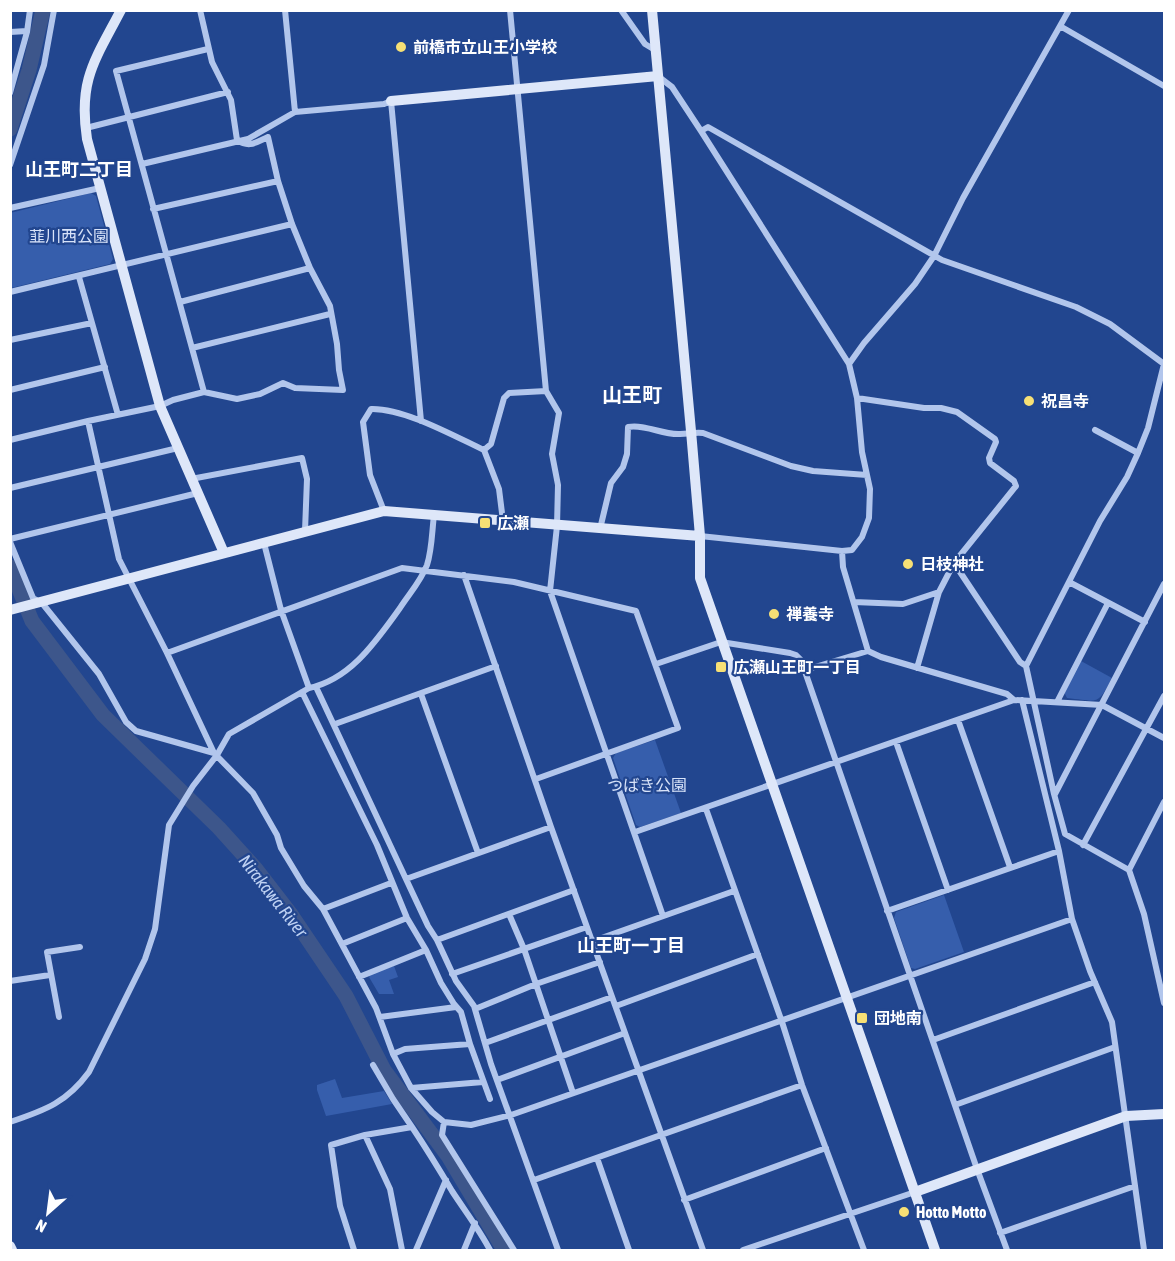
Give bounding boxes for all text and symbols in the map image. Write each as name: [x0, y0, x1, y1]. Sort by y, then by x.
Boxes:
place label: 前橋市立山王小学校: [413, 38, 557, 56]
marker: 前橋市立山王小学校: [394, 40, 408, 54]
district label: 山王町二丁目: [25, 159, 133, 180]
park label: 韮川西公園: [29, 227, 109, 245]
district label: 山王町: [602, 383, 662, 406]
place label: 祝昌寺: [1041, 392, 1089, 410]
marker: 祝昌寺: [1022, 394, 1036, 408]
place label: 広瀬: [497, 514, 529, 532]
marker: 広瀬: [478, 516, 492, 530]
place label: 日枝神社: [920, 555, 984, 573]
marker: 日枝神社: [901, 557, 915, 571]
place label: 禅養寺: [786, 605, 834, 623]
marker: 禅養寺: [767, 607, 781, 621]
place label: 広瀬山王町一丁目: [733, 658, 861, 676]
marker: 広瀬山王町一丁目: [714, 660, 728, 674]
park label: つばき公園: [607, 776, 687, 794]
water label: Nirakawa River: [235, 850, 313, 942]
district label: 山王町一丁目: [577, 935, 685, 956]
place label: 団地南: [874, 1009, 922, 1027]
marker: 団地南: [855, 1011, 869, 1025]
north arrow: [18, 1183, 78, 1243]
place label: Hotto Motto: [916, 1203, 987, 1221]
marker: Hotto Motto: [897, 1205, 911, 1219]
text: N: [33, 1216, 49, 1236]

